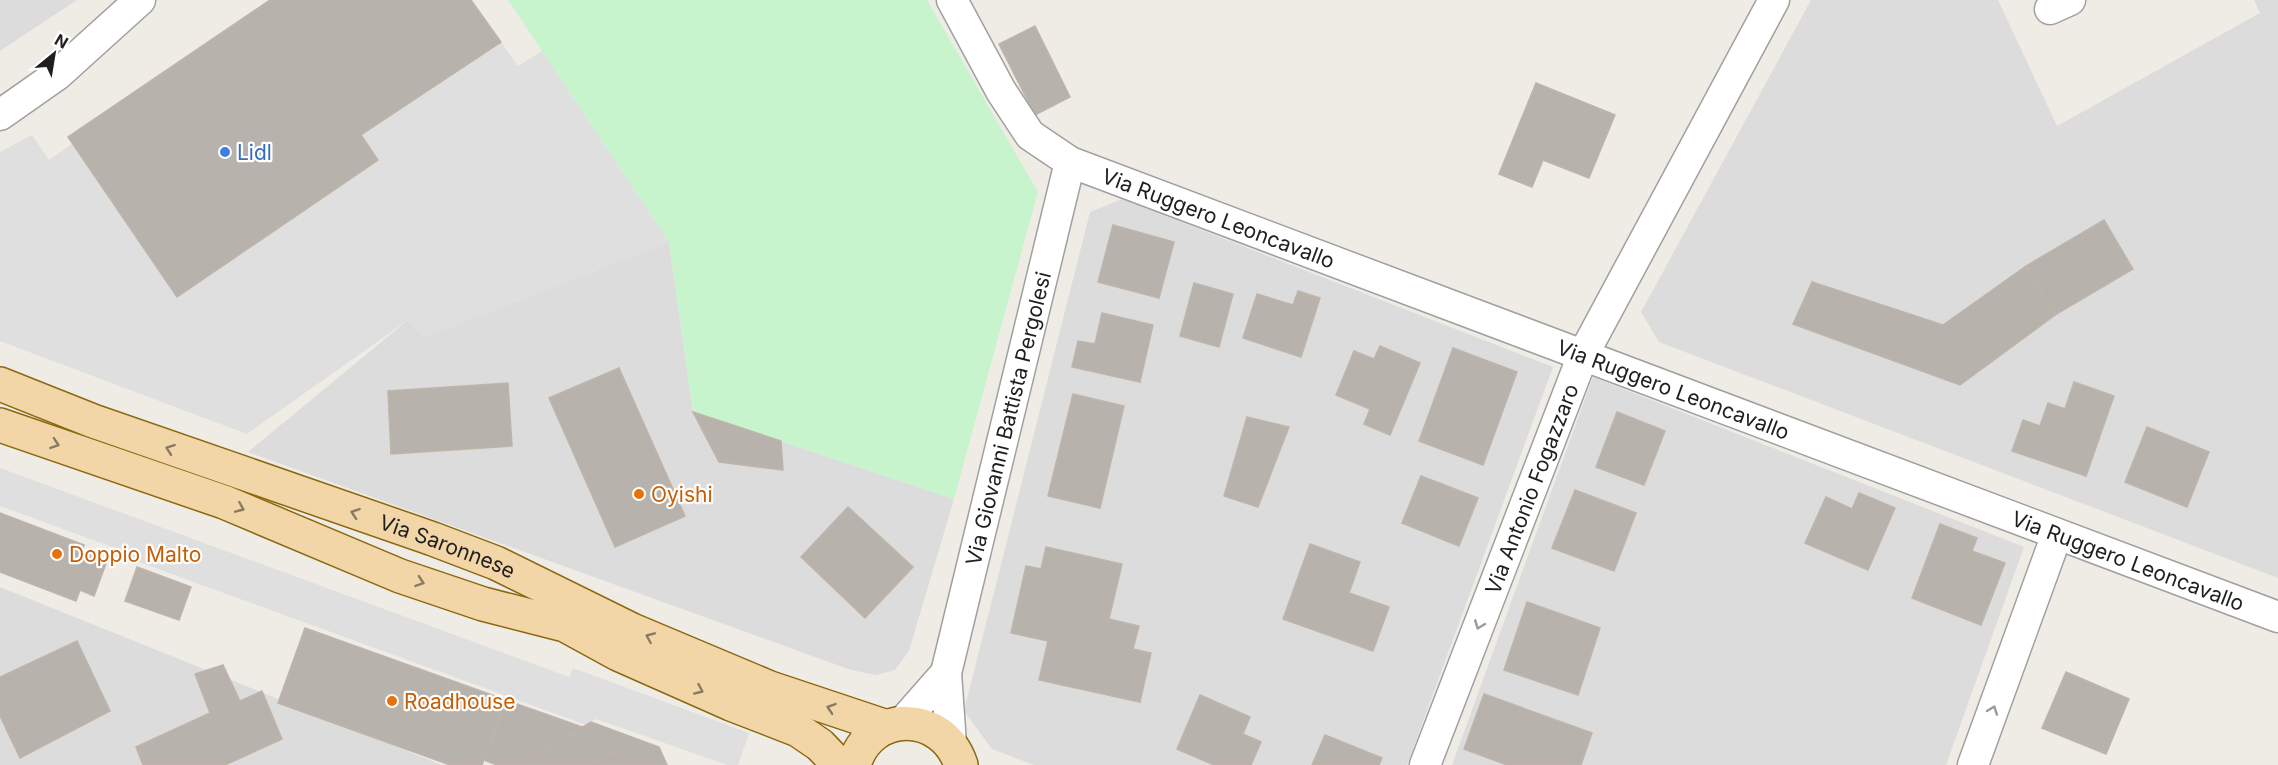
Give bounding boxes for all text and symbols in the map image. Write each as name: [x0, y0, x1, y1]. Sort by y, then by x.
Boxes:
north arrow: [24, 24, 84, 84]
text: N: [51, 29, 72, 53]
place label: Lidl: [237, 140, 272, 165]
marker: Lidl: [218, 145, 232, 159]
street label: Via Ruggero Leoncavallo: [1099, 163, 1338, 273]
street label: Via Giovanni Battista Pergolesi: [960, 269, 1055, 568]
street label: Via Ruggero Leoncavallo: [1554, 334, 1793, 444]
street label: Via Antonio Fogazzaro: [1480, 380, 1583, 598]
one-way arrow: [49, 437, 60, 449]
one-way arrow: [166, 443, 176, 456]
place label: Oyishi: [651, 482, 713, 507]
marker: Oyishi: [632, 487, 646, 501]
one-way arrow: [233, 501, 244, 513]
street label: Via Ruggero Leoncavallo: [2008, 505, 2248, 616]
one-way arrow: [350, 507, 361, 520]
street label: Via Saronnese: [376, 509, 520, 583]
place label: Doppio Malto: [69, 542, 201, 567]
marker: Doppio Malto: [50, 547, 64, 561]
one-way arrow: [414, 575, 425, 588]
one-way arrow: [1473, 619, 1486, 630]
one-way arrow: [645, 632, 656, 644]
one-way arrow: [692, 682, 703, 694]
place label: Roadhouse: [404, 689, 515, 714]
marker: Roadhouse: [385, 694, 399, 708]
one-way arrow: [826, 703, 837, 716]
one-way arrow: [1985, 705, 1998, 716]

